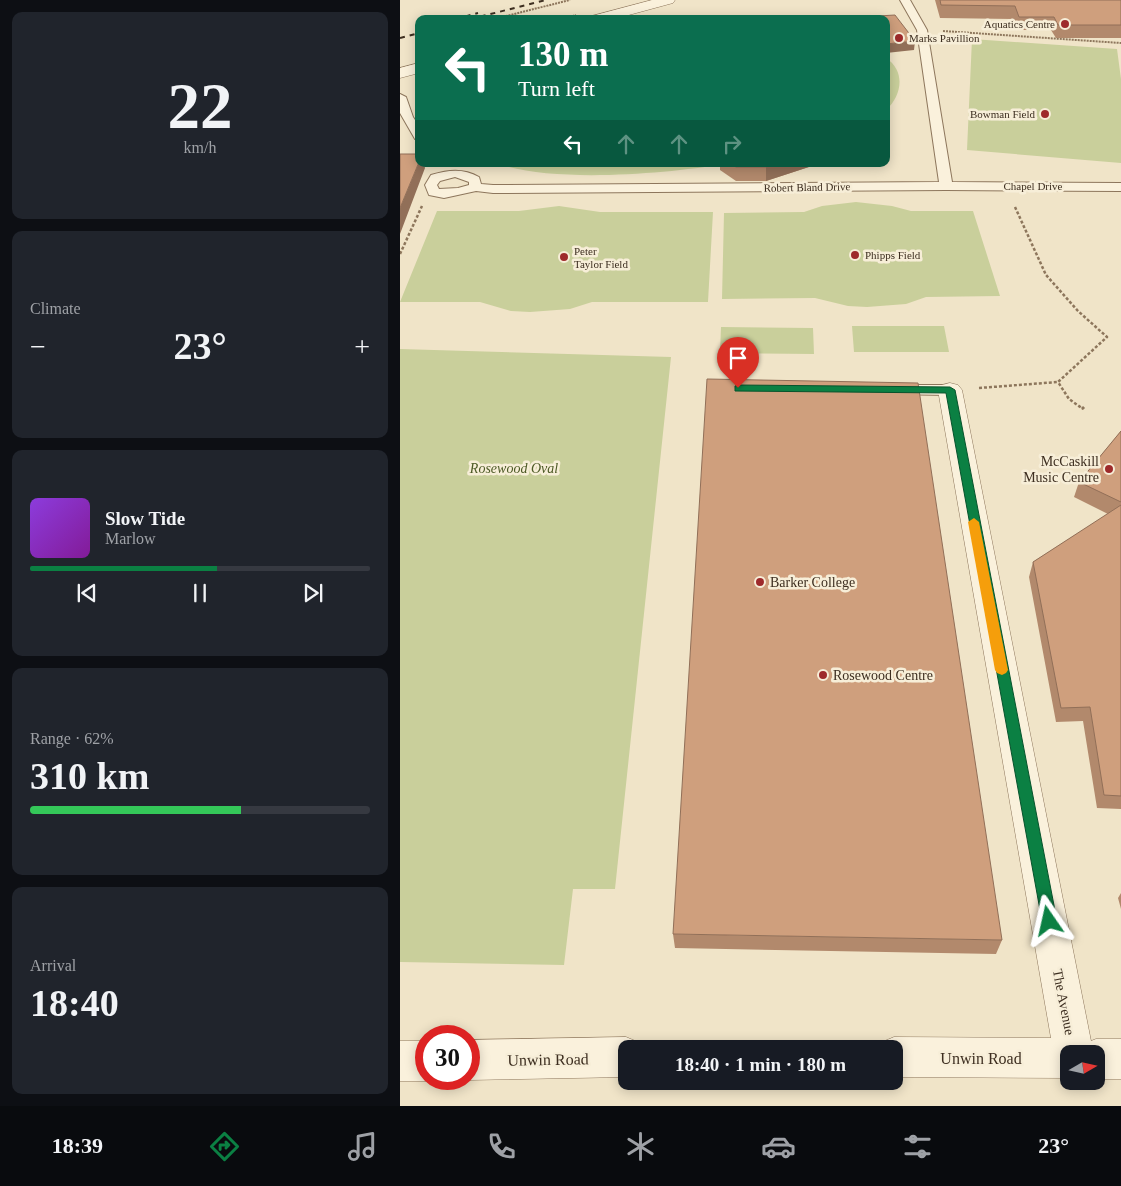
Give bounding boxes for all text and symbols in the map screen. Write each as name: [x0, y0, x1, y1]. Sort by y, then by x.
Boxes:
place label: Aquatics Centre: [984, 18, 1055, 30]
marker: Aquatics Centre: [1059, 18, 1071, 30]
marker: Marks Pavillion: [893, 32, 905, 44]
place label: Marks Pavillion: [909, 32, 980, 44]
icon: left: [435, 35, 500, 100]
text: 130 m: [518, 35, 608, 74]
text: 22: [168, 70, 233, 142]
text: Turn left: [518, 76, 595, 101]
place label: Bowman Field: [970, 108, 1035, 120]
marker: Bowman Field: [1039, 108, 1051, 120]
icon: left: [559, 130, 587, 158]
icon: ahead: [612, 130, 640, 158]
icon: ahead: [665, 130, 693, 158]
icon: right: [718, 130, 746, 158]
text: km/h: [184, 139, 216, 156]
street label: Robert Bland Drive: [764, 180, 851, 194]
street label: Chapel Drive: [1004, 180, 1063, 192]
place label: Peter Taylor Field: [574, 245, 628, 270]
marker: Phipps Field: [849, 249, 861, 261]
place label: Phipps Field: [865, 249, 921, 261]
marker: Peter Taylor Field: [558, 251, 570, 263]
text: Climate: [30, 300, 81, 317]
text: 23°: [173, 325, 227, 367]
text: −: [30, 331, 46, 362]
text: +: [354, 331, 370, 362]
pin: [717, 337, 759, 388]
icon: arrive: [724, 344, 752, 372]
place label: McCaskill Music Centre: [1023, 454, 1099, 485]
park label: Rosewood Oval: [469, 461, 558, 476]
marker: McCaskill Music Centre: [1103, 463, 1115, 475]
text: Slow Tide: [105, 508, 185, 529]
text: Marlow: [105, 530, 156, 547]
place label: Barker College: [770, 575, 855, 590]
marker: Barker College: [754, 576, 766, 588]
icon: previous: [73, 579, 101, 607]
icon: pause: [186, 579, 214, 607]
icon: next: [299, 579, 327, 607]
place label: Rosewood Centre: [833, 668, 933, 683]
marker: Rosewood Centre: [817, 669, 829, 681]
text: Range · 62%: [30, 730, 114, 747]
text: 310 km: [30, 755, 149, 797]
position arrow: [1022, 894, 1074, 946]
text: Arrival: [30, 957, 76, 974]
street label: The Avenue: [1050, 968, 1077, 1036]
text: 18:40: [30, 982, 119, 1024]
speed limit sign: 30: [415, 1025, 480, 1090]
north arrow: [1060, 1045, 1105, 1090]
map controls: [1060, 1045, 1105, 1090]
street label: Unwin Road: [507, 1050, 589, 1069]
street label: Unwin Road: [940, 1050, 1022, 1067]
text: 18:40 · 1 min · 180 m: [675, 1054, 846, 1075]
icon: directions: [207, 1129, 242, 1164]
icon: music: [345, 1129, 380, 1164]
icon: phone: [484, 1129, 519, 1164]
icon: climate: [623, 1129, 658, 1164]
icon: car: [761, 1129, 796, 1164]
icon: filters: [900, 1129, 935, 1164]
text: 18:39: [52, 1133, 103, 1158]
text: 23°: [1038, 1133, 1069, 1158]

